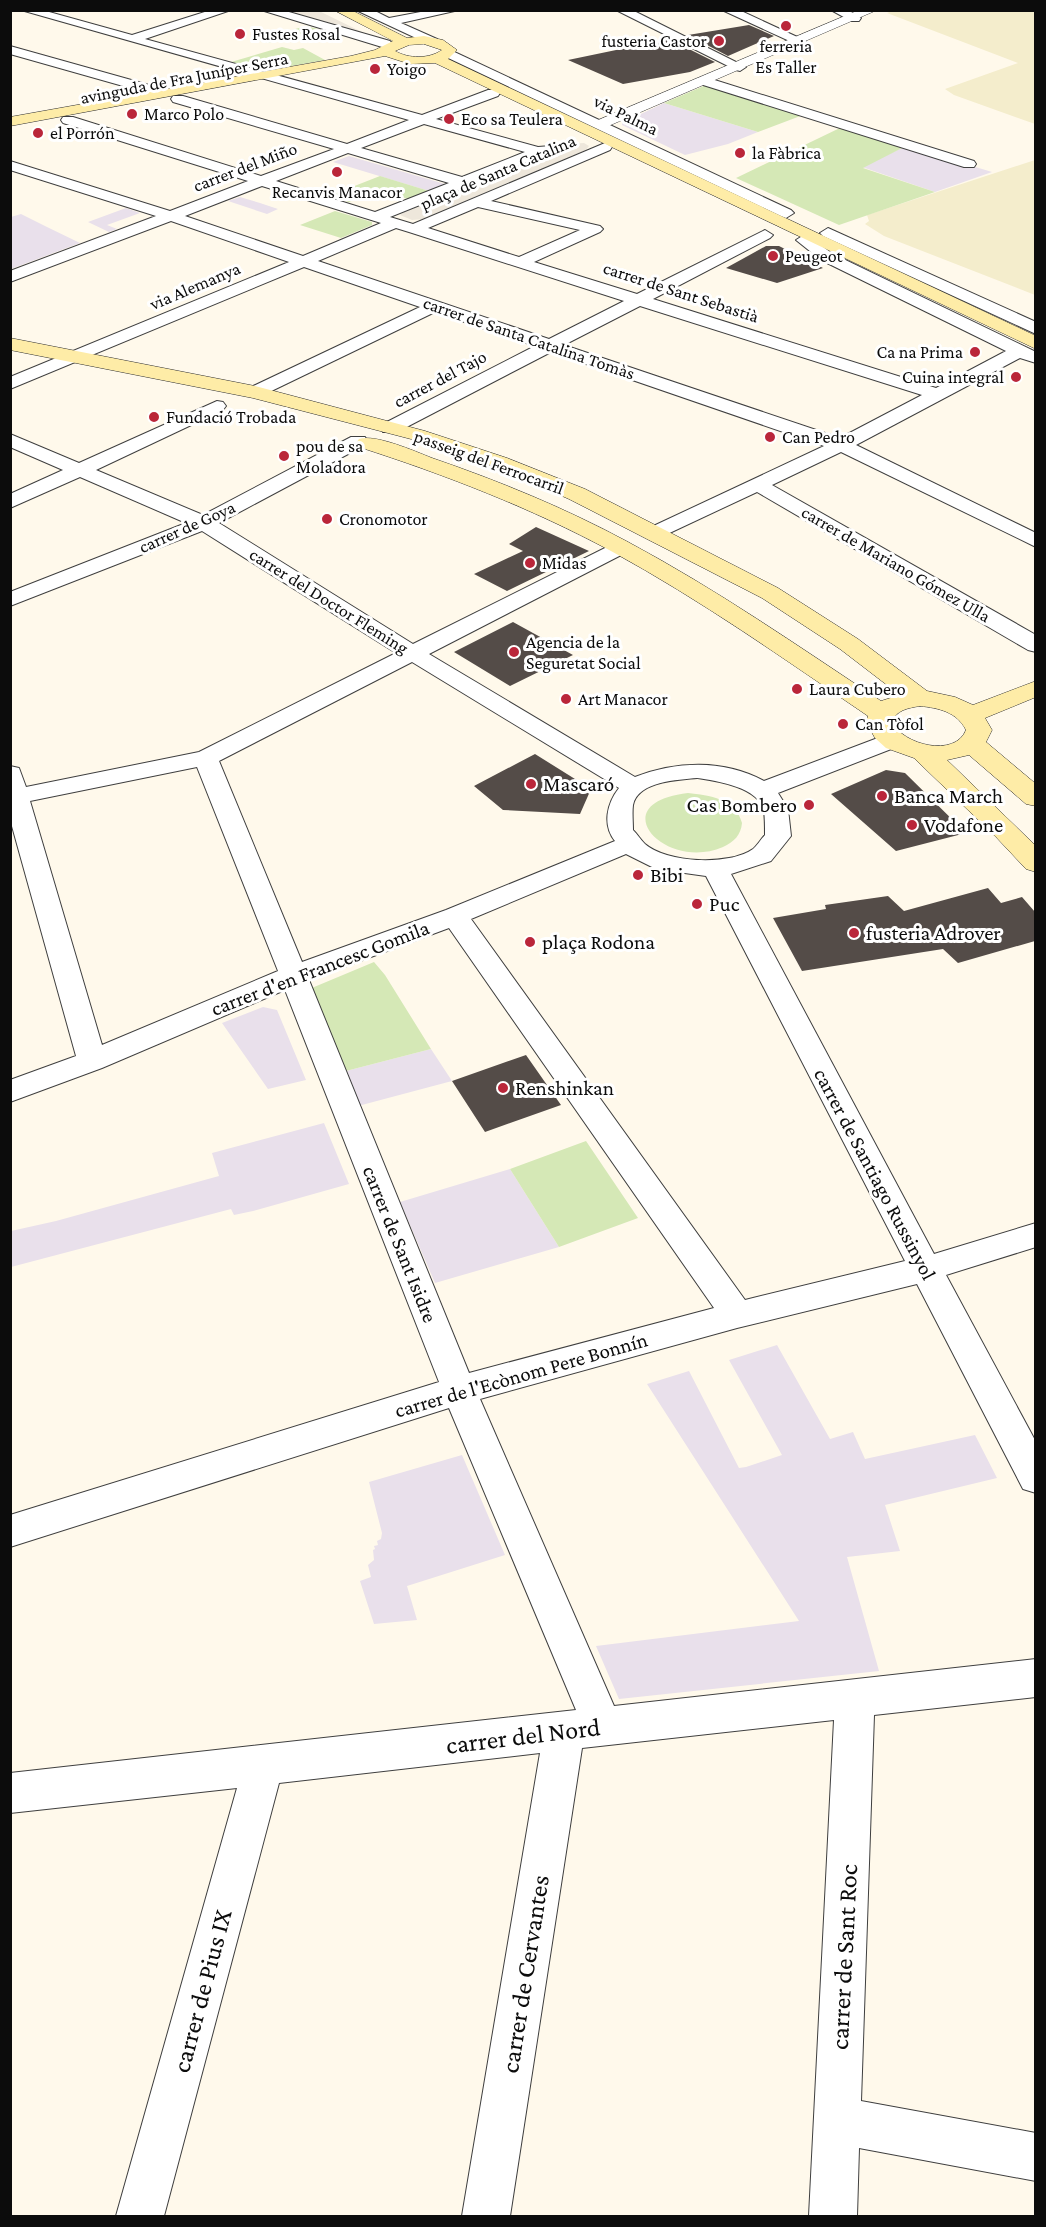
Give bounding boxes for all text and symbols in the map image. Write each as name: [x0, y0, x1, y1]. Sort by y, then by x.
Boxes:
marker: ferreria Es Taller: [779, 19, 793, 33]
place label: Fustes Rosal: [252, 24, 340, 44]
marker: Fustes Rosal: [233, 27, 247, 41]
place label: fusteria Castor: [601, 31, 708, 51]
marker: fusteria Castor: [712, 34, 726, 48]
place label: ferreria Es Taller: [755, 36, 817, 77]
street label: avinguda de Fra Juníper Serra: [78, 48, 290, 108]
place label: Yoigo: [387, 59, 427, 79]
marker: Yoigo: [368, 62, 382, 76]
street label: via Palma: [590, 90, 662, 139]
place label: Marco Polo: [144, 104, 224, 124]
marker: Marco Polo: [125, 107, 139, 121]
place label: Eco sa Teulera: [461, 109, 563, 129]
marker: Eco sa Teulera: [442, 112, 456, 126]
place label: el Porrón: [50, 123, 115, 143]
marker: el Porrón: [31, 126, 45, 140]
street label: plaça de Santa Catalina: [417, 130, 579, 214]
street label: carrer del Miño: [190, 138, 300, 196]
place label: la Fàbrica: [752, 143, 821, 163]
marker: la Fàbrica: [733, 146, 747, 160]
marker: Recanvis Manacor: [330, 165, 344, 179]
place label: Recanvis Manacor: [272, 182, 403, 202]
place label: Peugeot: [785, 246, 844, 266]
marker: Peugeot: [766, 249, 780, 263]
street label: carrer de Sant Sebastià: [601, 257, 761, 327]
street label: via Alemanya: [146, 258, 243, 314]
street label: carrer de Santa Catalina Tomàs: [421, 292, 637, 384]
place label: Ca na Prima: [876, 342, 963, 362]
marker: Ca na Prima: [968, 345, 982, 359]
street label: carrer del Tajo: [390, 346, 490, 413]
place label: Cuina integral: [902, 367, 1004, 387]
marker: Cuina integral: [1009, 370, 1023, 384]
place label: Fundació Trobada: [166, 407, 296, 427]
marker: Fundació Trobada: [147, 410, 161, 424]
street label: passeig del Ferrocarril: [411, 426, 567, 498]
place label: Can Pedro: [782, 427, 855, 447]
marker: Can Pedro: [763, 430, 777, 444]
place label: pou de sa Moladora: [296, 436, 366, 477]
marker: pou de sa Moladora: [277, 449, 291, 463]
street label: carrer de Goya: [136, 497, 238, 557]
street label: carrer de Mariano Gómez Ulla: [798, 502, 994, 626]
place label: Cronomotor: [339, 509, 428, 529]
marker: Cronomotor: [320, 512, 334, 526]
street label: carrer del Doctor Fleming: [246, 544, 412, 658]
place label: Midas: [542, 553, 587, 573]
marker: Midas: [523, 556, 537, 570]
place label: Agencia de la Seguretat Social: [526, 632, 641, 673]
marker: Agencia de la Seguretat Social: [507, 645, 521, 659]
place label: Laura Cubero: [809, 679, 906, 699]
marker: Laura Cubero: [790, 682, 804, 696]
place label: Art Manacor: [578, 689, 669, 709]
marker: Art Manacor: [559, 692, 573, 706]
place label: Can Tòfol: [855, 714, 924, 734]
marker: Can Tòfol: [836, 717, 850, 731]
place label: Mascaró: [543, 772, 614, 796]
marker: Mascaró: [524, 777, 538, 791]
place label: Banca March: [894, 784, 1003, 808]
marker: Banca March: [875, 789, 889, 803]
place label: Cas Bombero: [687, 793, 797, 817]
marker: Cas Bombero: [802, 798, 816, 812]
place label: Vodafone: [924, 813, 1003, 837]
marker: Vodafone: [905, 818, 919, 832]
place label: Bibi: [650, 863, 684, 887]
marker: Bibi: [631, 868, 645, 882]
place label: Puc: [709, 892, 740, 916]
marker: Puc: [690, 897, 704, 911]
street label: carrer d'en Francesc Gomila: [207, 915, 433, 1021]
place label: fusteria Adrover: [866, 921, 1001, 945]
marker: fusteria Adrover: [847, 926, 861, 940]
place label: plaça Rodona: [542, 930, 655, 954]
marker: plaça Rodona: [523, 935, 537, 949]
street label: carrer de Santiago Russinyol: [809, 1064, 941, 1284]
place label: Renshinkan: [515, 1076, 614, 1100]
marker: Renshinkan: [496, 1081, 510, 1095]
street label: carrer de Sant Isidre: [358, 1162, 442, 1326]
street label: carrer de l'Ecònom Pere Bonnín: [392, 1327, 650, 1423]
street label: carrer del Nord: [444, 1712, 602, 1760]
street label: carrer de Sant Roc: [825, 1863, 863, 2050]
street label: carrer de Cervantes: [495, 1873, 555, 2075]
street label: carrer de Pius IX: [166, 1906, 238, 2076]

